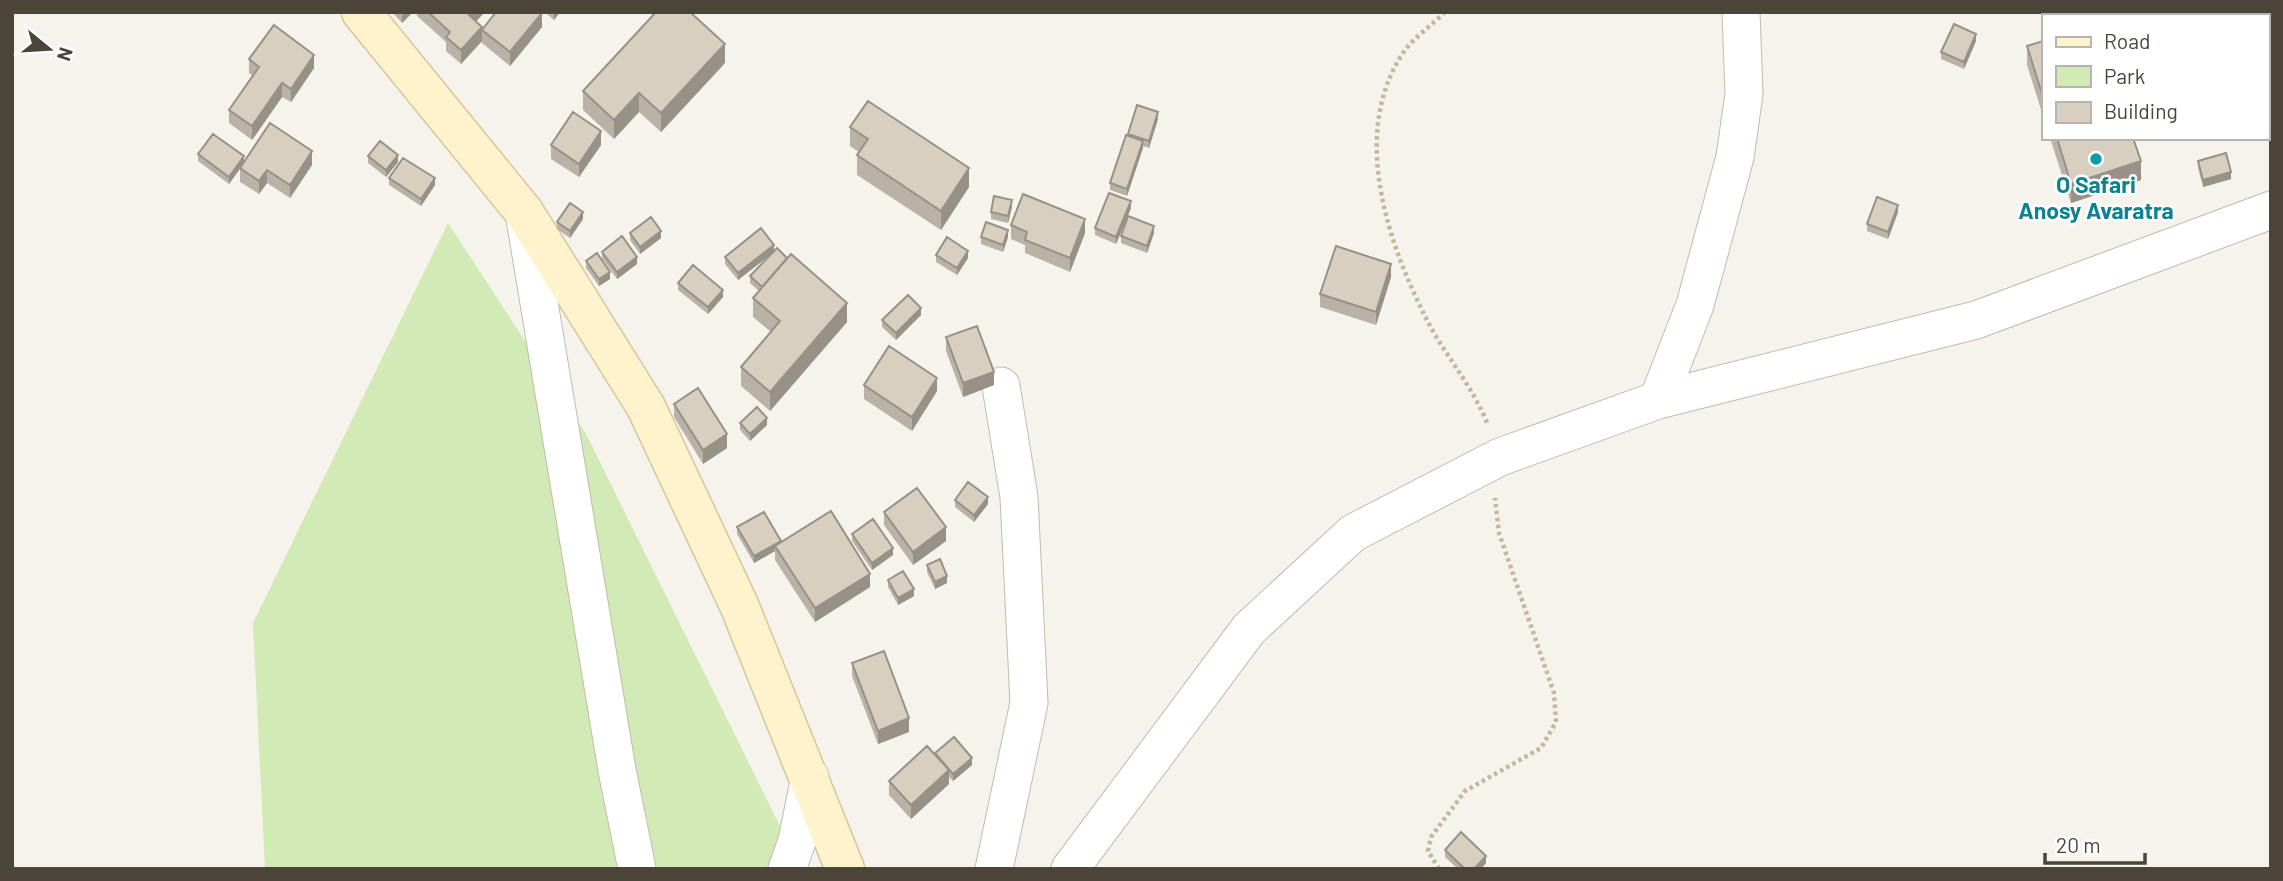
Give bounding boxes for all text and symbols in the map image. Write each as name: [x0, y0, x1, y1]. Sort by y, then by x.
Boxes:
north arrow: [14, 14, 84, 84]
legend: [2042, 14, 2269, 140]
text: Road: [2104, 28, 2150, 53]
text: N: [53, 45, 79, 64]
text: Park: [2104, 63, 2145, 88]
text: Building: [2104, 98, 2178, 123]
marker: O Safari Anosy Avaratra: [2088, 151, 2104, 167]
place label: O Safari Anosy Avaratra: [2018, 170, 2174, 224]
scale bar: [2045, 822, 2145, 866]
text: 20 m: [2056, 832, 2101, 857]

